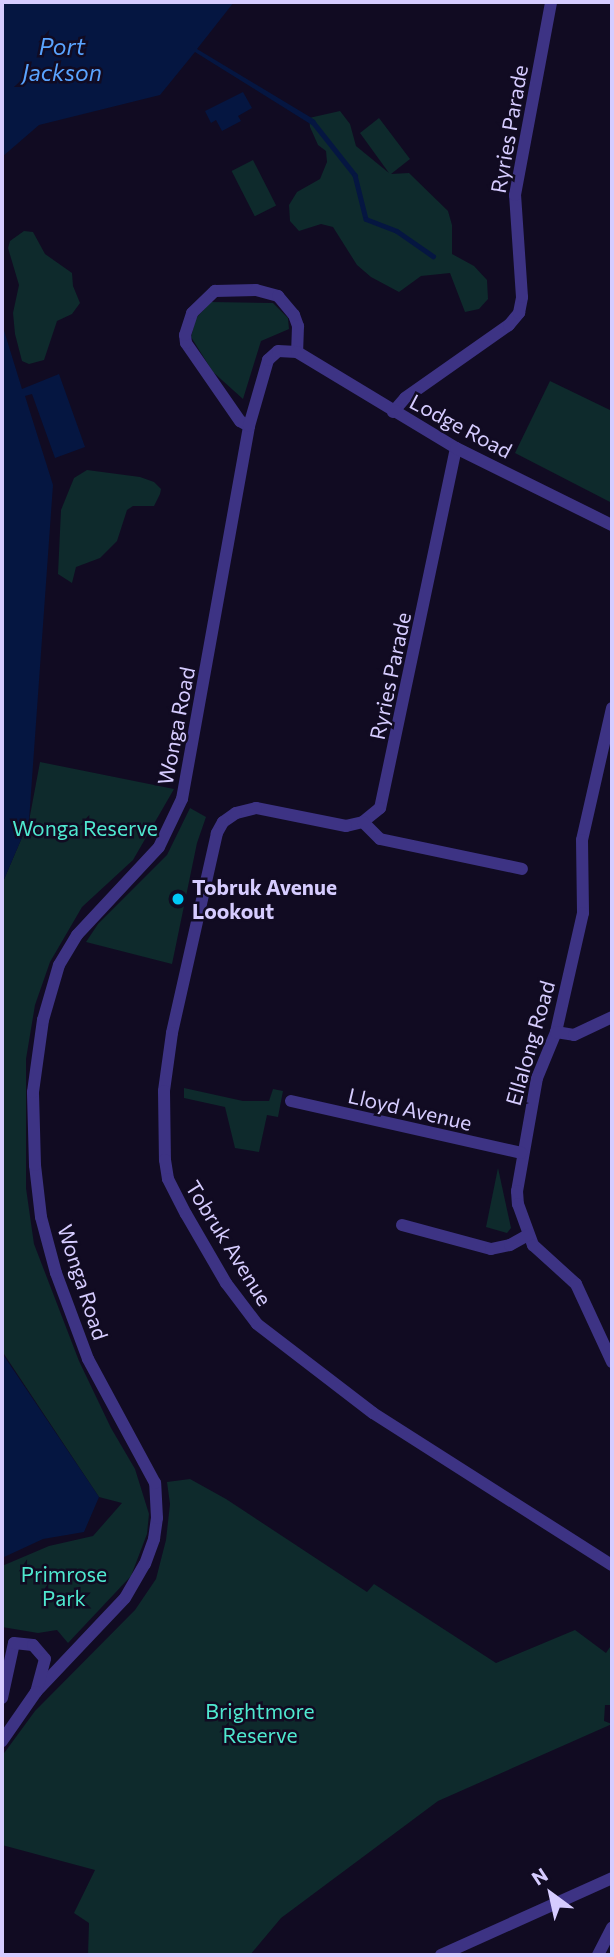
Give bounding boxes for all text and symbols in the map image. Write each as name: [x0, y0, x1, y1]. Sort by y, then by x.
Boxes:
water label: Port Jackson: [22, 32, 102, 86]
street label: Ryries Parade: [485, 63, 533, 195]
street label: Lodge Road: [406, 389, 516, 463]
street label: Ryries Parade: [364, 610, 416, 742]
street label: Wonga Road: [152, 665, 200, 787]
park label: Wonga Reserve: [12, 815, 158, 841]
place label: Tobruk Avenue Lookout: [192, 874, 337, 924]
marker: Tobruk Avenue Lookout: [170, 891, 186, 907]
street label: Ellalong Road: [500, 978, 560, 1108]
street label: Lloyd Avenue: [346, 1083, 474, 1135]
street label: Tobruk Avenue: [181, 1176, 277, 1310]
street label: Wonga Road: [53, 1221, 113, 1343]
park label: Primrose Park: [21, 1561, 107, 1611]
park label: Brightmore Reserve: [205, 1698, 315, 1748]
north arrow: [516, 1859, 586, 1929]
text: N: [527, 1862, 552, 1890]

